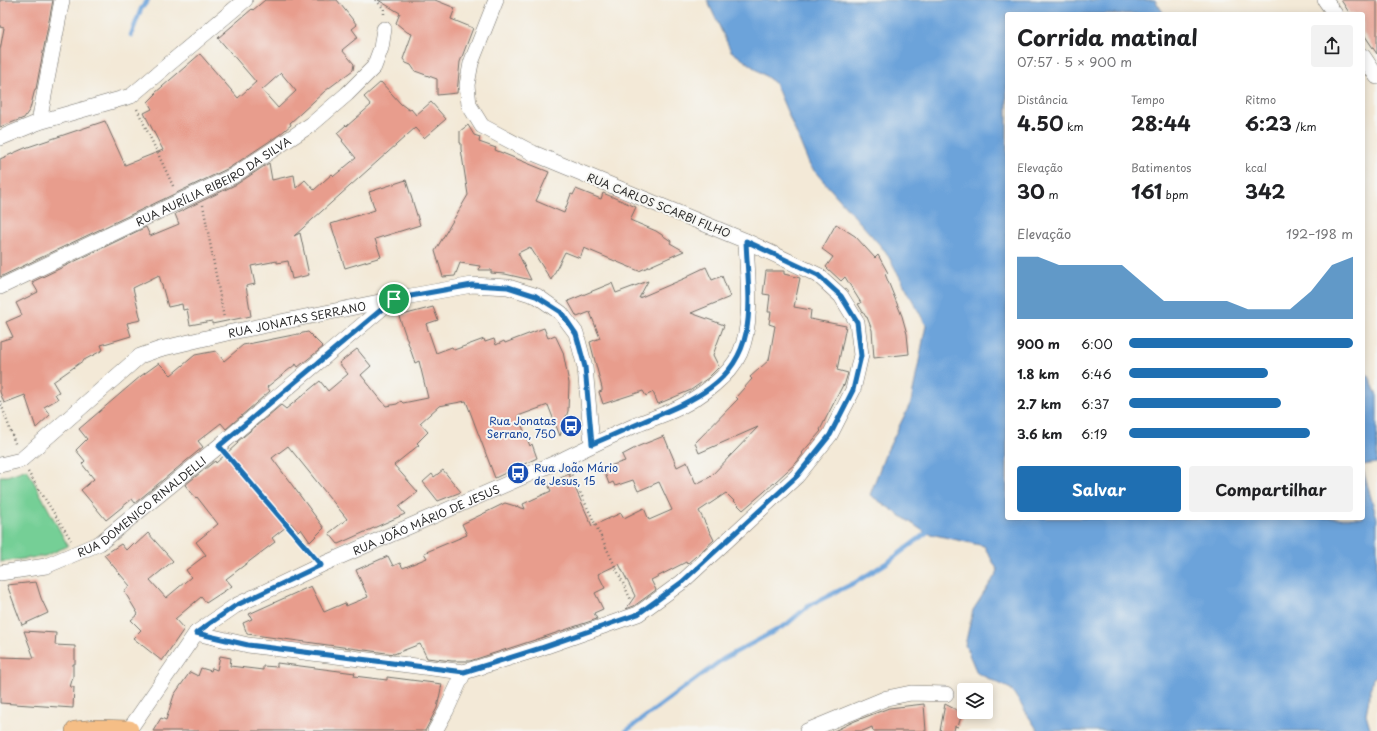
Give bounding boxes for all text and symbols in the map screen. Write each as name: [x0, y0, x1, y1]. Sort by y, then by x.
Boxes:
text: Corrida matinal: [1017, 20, 1198, 53]
button: share: [1311, 25, 1353, 67]
text: 07:57 · 5 × 900 m: [1017, 52, 1132, 71]
text: Distância: [1017, 91, 1068, 108]
text: Tempo: [1131, 91, 1165, 108]
text: Ritmo: [1245, 91, 1276, 108]
text: 4.50: [1017, 108, 1064, 138]
text: 28:44: [1131, 108, 1191, 138]
text: 6:23: [1245, 108, 1292, 138]
text: km: [1064, 118, 1084, 135]
text: /km: [1292, 118, 1317, 135]
street label: RUA AURÍLIA RIBEIRO DA SILVA: [132, 132, 294, 230]
text: Elevação: [1017, 159, 1063, 176]
text: Batimentos: [1131, 159, 1191, 176]
text: kcal: [1245, 159, 1267, 176]
street label: RUA CARLOS SCARBI FILHO: [585, 168, 733, 242]
text: 30: [1017, 176, 1045, 206]
text: 161: [1131, 176, 1162, 206]
text: 342: [1245, 176, 1285, 206]
text: m: [1045, 186, 1059, 203]
text: bpm: [1162, 186, 1189, 203]
text: Elevação: [1017, 224, 1071, 243]
text: 192–198 m: [1286, 224, 1353, 243]
pin: [377, 282, 411, 316]
icon: arrive: [383, 288, 405, 310]
street label: RUA JONATAS SERRANO: [226, 296, 367, 341]
text: 900 m: [1017, 334, 1060, 353]
text: 6:00: [1081, 334, 1113, 353]
text: 1.8 km: [1017, 364, 1059, 383]
text: 6:46: [1081, 364, 1112, 383]
text: 2.7 km: [1017, 394, 1061, 413]
text: 6:37: [1081, 394, 1109, 413]
place label: Rua Jonatas Serrano, 750: [487, 412, 556, 442]
bus stop icon: Rua Jonatas Serrano, 750: [558, 413, 584, 439]
text: 3.6 km: [1017, 424, 1062, 443]
text: 6:19: [1081, 424, 1107, 443]
street label: RUA DOMENICO RINALDELLI: [74, 452, 209, 560]
place label: Rua João Mário de Jesus, 15: [534, 459, 618, 489]
bus stop icon: Rua João Mário de Jesus, 15: [505, 460, 531, 486]
button: Salvar: [1017, 466, 1181, 512]
button: Compartilhar: [1189, 466, 1353, 512]
street label: RUA JOÃO MÁRIO DE JESUS: [350, 480, 502, 559]
map controls: [957, 683, 993, 719]
button: layers: [957, 683, 993, 719]

